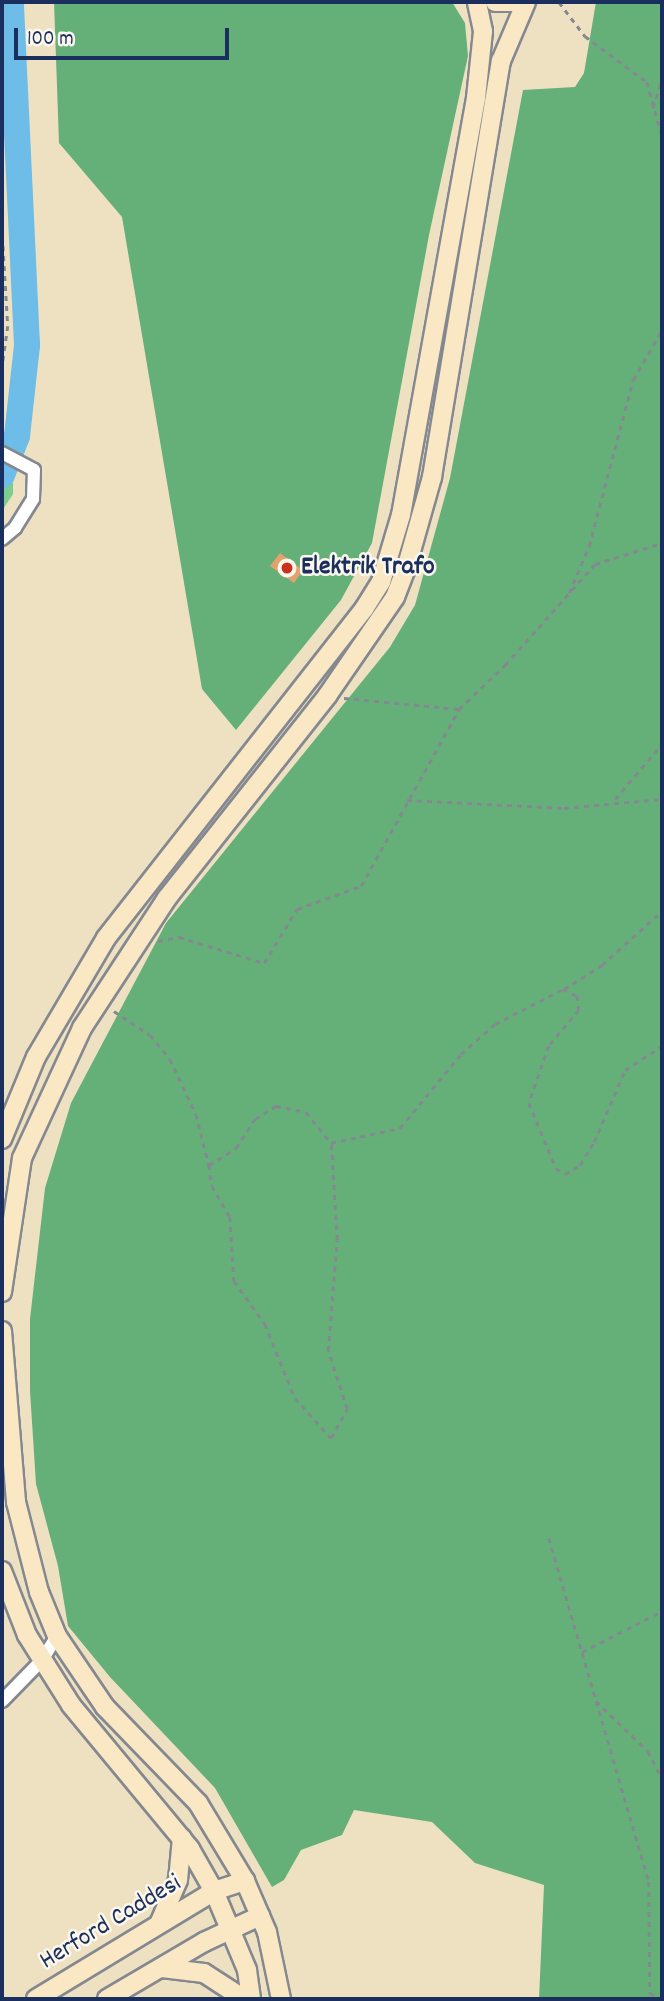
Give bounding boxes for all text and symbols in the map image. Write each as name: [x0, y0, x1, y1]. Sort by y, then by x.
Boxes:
scale bar: [18, 14, 233, 58]
text: 100 m: [27, 25, 74, 55]
place label: Elektrik Trafo: [301, 552, 435, 584]
marker: Elektrik Trafo: [279, 560, 295, 576]
street label: Herford Caddesi: [35, 1869, 187, 1977]

